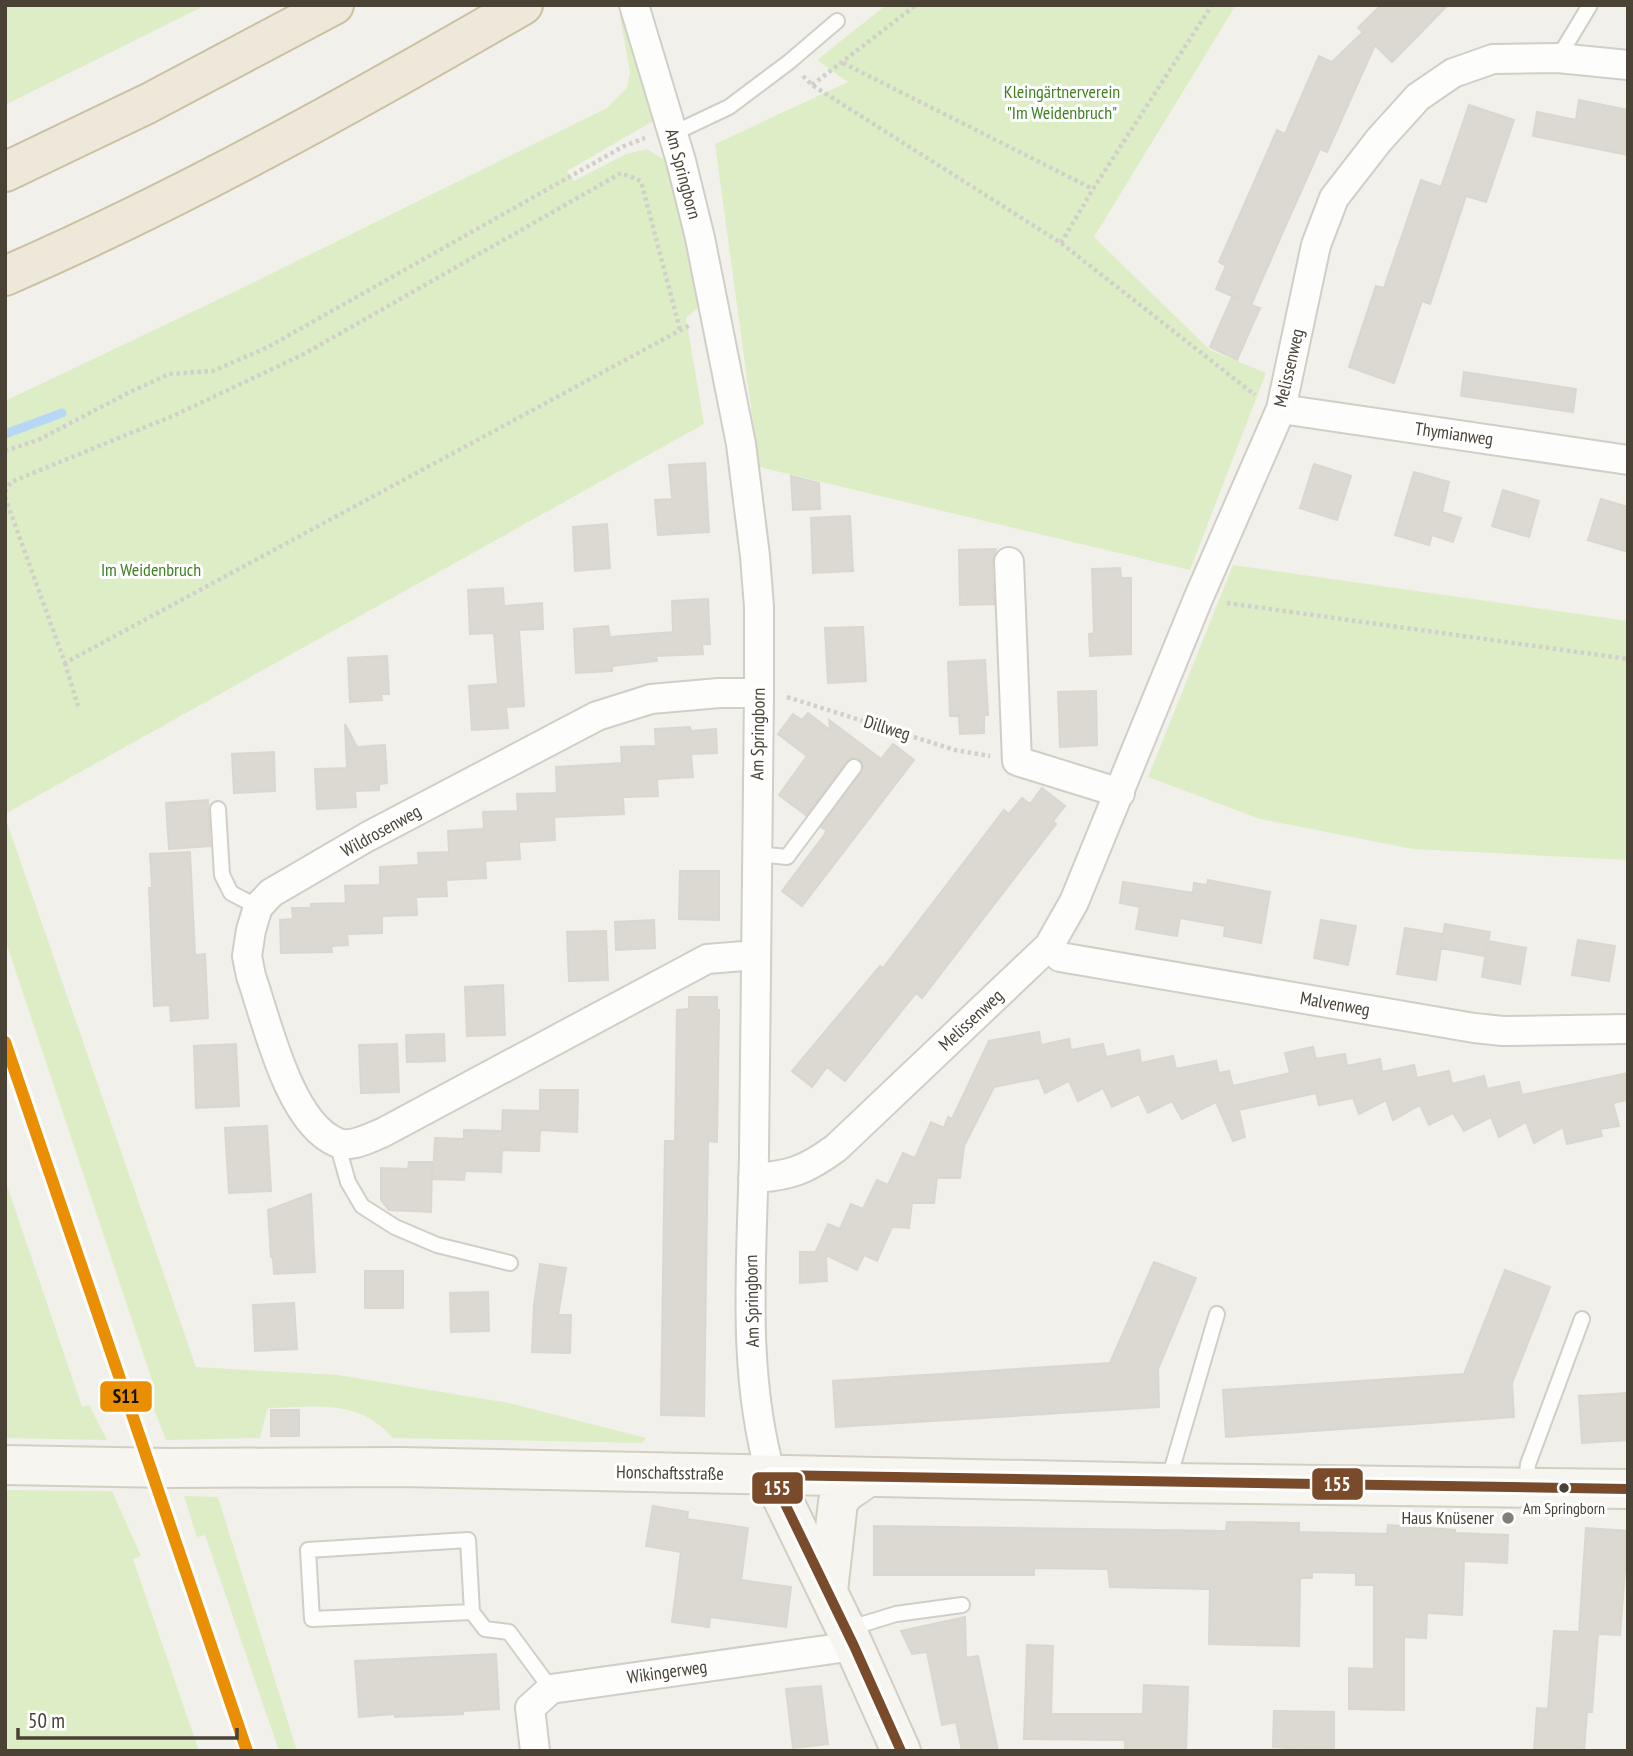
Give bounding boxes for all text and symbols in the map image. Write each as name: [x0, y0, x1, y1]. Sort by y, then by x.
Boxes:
park label: Kleingärtnerverein "Im Weidenbruch": [1004, 80, 1120, 124]
street label: Am Springborn: [660, 126, 707, 222]
street label: Melissenweg: [1268, 326, 1309, 409]
street label: Thymianweg: [1413, 417, 1495, 450]
park label: Im Weidenbruch: [101, 558, 201, 581]
street label: Am Springborn: [745, 688, 770, 780]
street label: Dillweg: [861, 710, 913, 745]
street label: Wildrosenweg: [337, 799, 425, 862]
street label: Melissenweg: [934, 984, 1008, 1055]
street label: Malvenweg: [1298, 986, 1372, 1021]
street label: Am Springborn: [739, 1255, 764, 1347]
line badge: S11: [99, 1380, 153, 1413]
text: S11: [113, 1384, 139, 1408]
street label: Honschaftsstraße: [616, 1460, 724, 1485]
line badge: 155: [1311, 1467, 1364, 1501]
line badge: 155: [751, 1471, 804, 1505]
text: 155: [1323, 1472, 1351, 1496]
text: 155: [763, 1476, 791, 1500]
marker: Am Springborn: [1557, 1481, 1571, 1495]
place label: Am Springborn: [1523, 1498, 1605, 1518]
place label: Haus Knüsener: [1401, 1506, 1494, 1529]
marker: Haus Knüsener: [1500, 1510, 1516, 1526]
street label: Wikingerweg: [625, 1655, 708, 1688]
scale bar: [18, 1696, 236, 1740]
text: 50 m: [28, 1707, 65, 1734]

